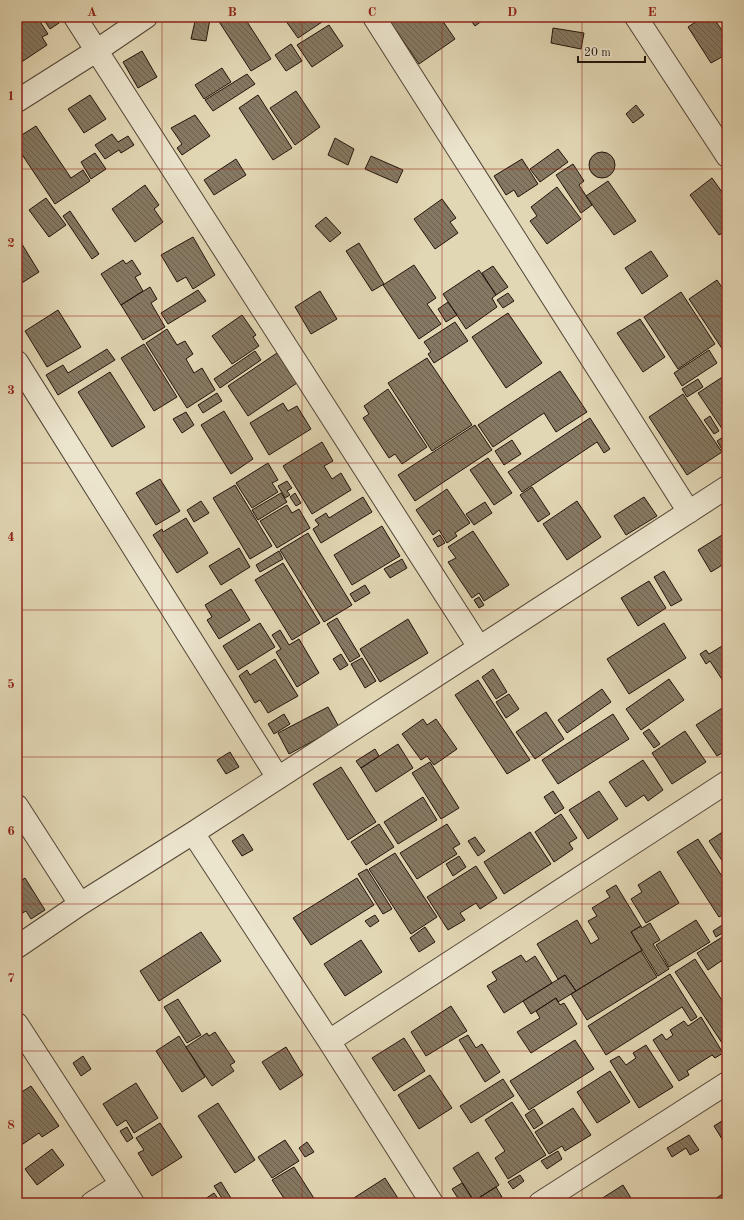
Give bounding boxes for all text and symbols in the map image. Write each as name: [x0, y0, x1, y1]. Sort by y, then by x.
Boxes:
text: A: [87, 6, 97, 19]
text: B: [227, 6, 237, 19]
text: C: [368, 6, 376, 19]
text: D: [507, 6, 517, 19]
text: E: [648, 6, 657, 19]
scale bar: [578, 38, 645, 64]
text: 20 m: [584, 47, 611, 59]
text: 1: [7, 90, 15, 103]
text: 2: [7, 237, 15, 250]
text: 3: [7, 384, 15, 397]
text: 4: [7, 531, 15, 544]
text: 5: [7, 678, 15, 691]
text: 6: [7, 825, 15, 838]
text: 7: [7, 972, 15, 985]
text: 8: [7, 1119, 15, 1132]

